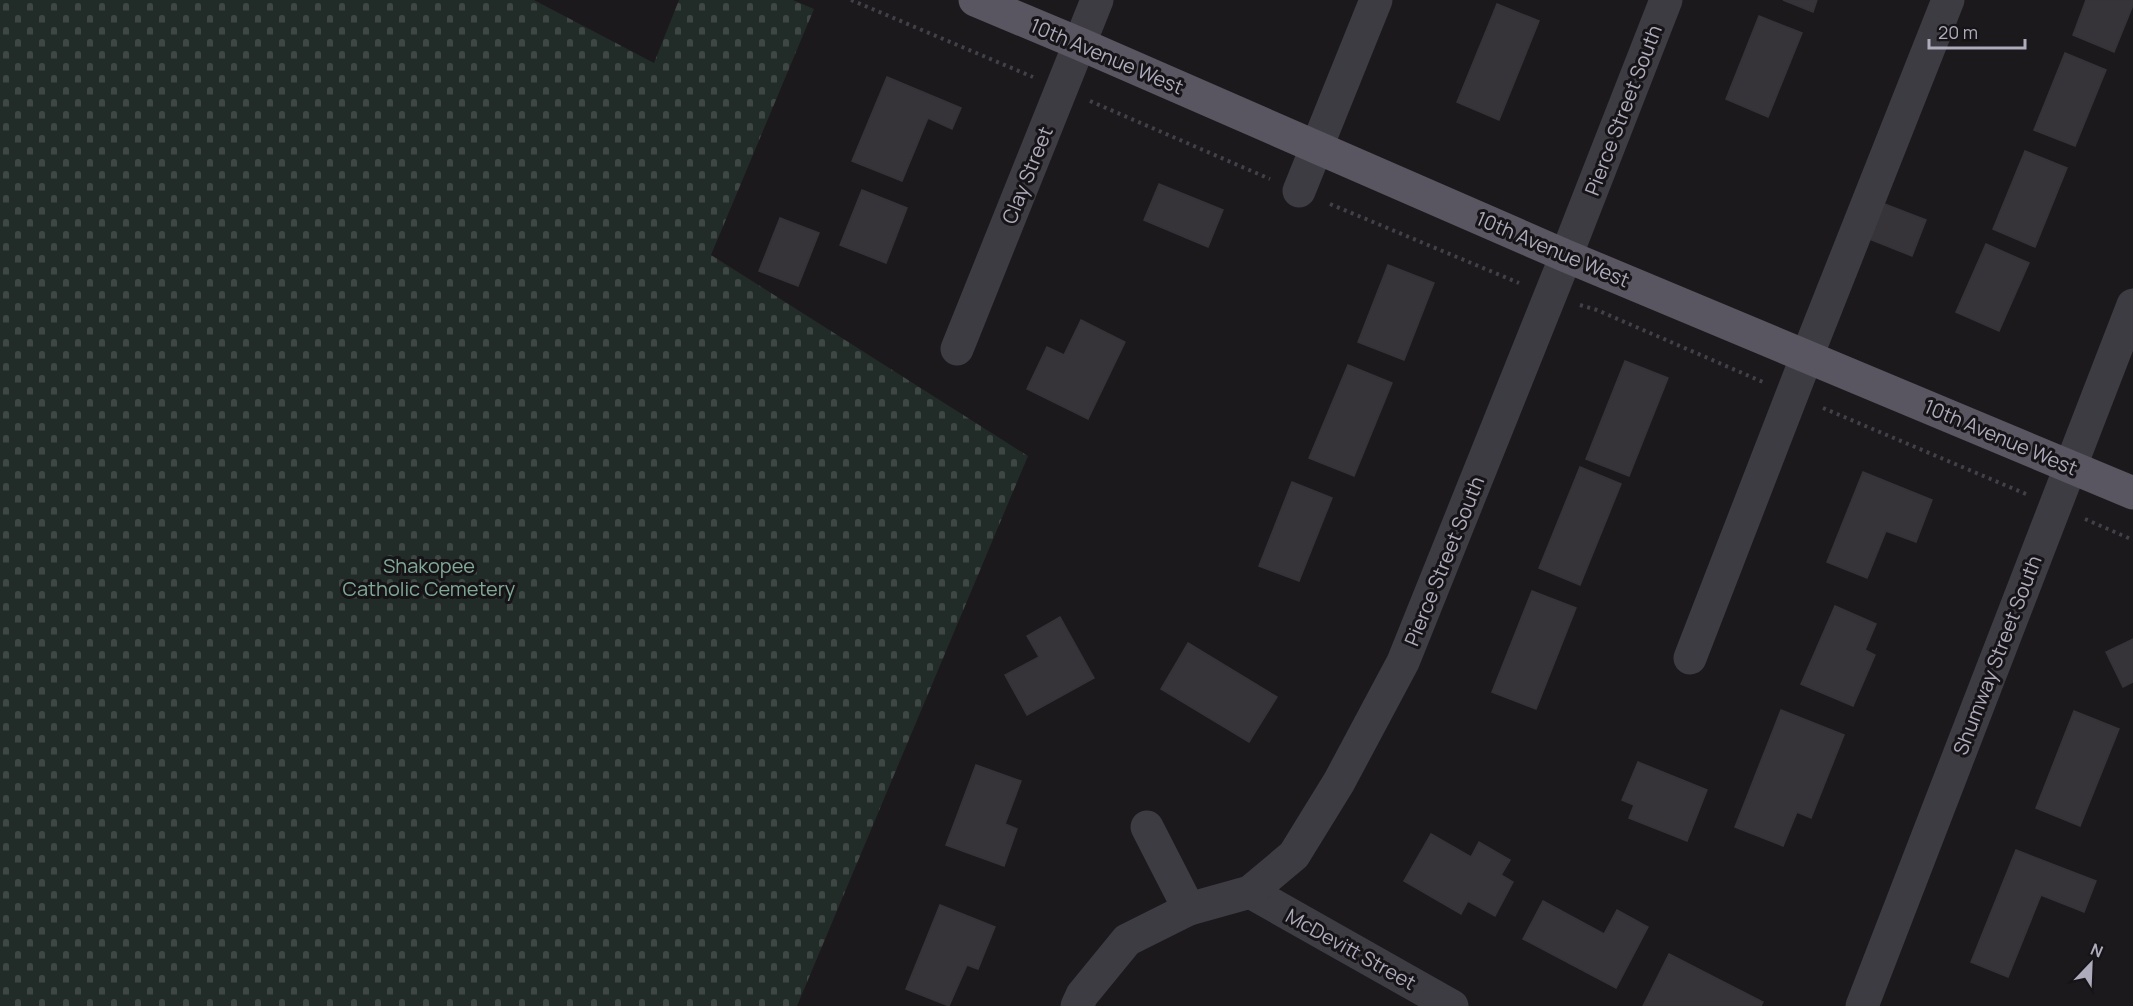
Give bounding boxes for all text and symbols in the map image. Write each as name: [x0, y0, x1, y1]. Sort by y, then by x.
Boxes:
street label: 10th Avenue West: [1026, 12, 1188, 100]
scale bar: [1929, 12, 2025, 50]
text: 20 m: [1938, 20, 1978, 44]
street label: Pierce Street South: [1578, 21, 1668, 199]
street label: Clay Street: [995, 122, 1059, 228]
street label: 10th Avenue West: [1472, 205, 1634, 293]
street label: 10th Avenue West: [1920, 393, 2082, 481]
street label: Pierce Street South: [1398, 472, 1490, 650]
street label: Shumway Street South: [1946, 551, 2048, 759]
park label: Shakopee Catholic Cemetery: [343, 552, 516, 602]
street label: McDevitt Street: [1281, 902, 1421, 996]
north arrow: [2061, 934, 2121, 994]
text: N: [2087, 938, 2106, 963]

